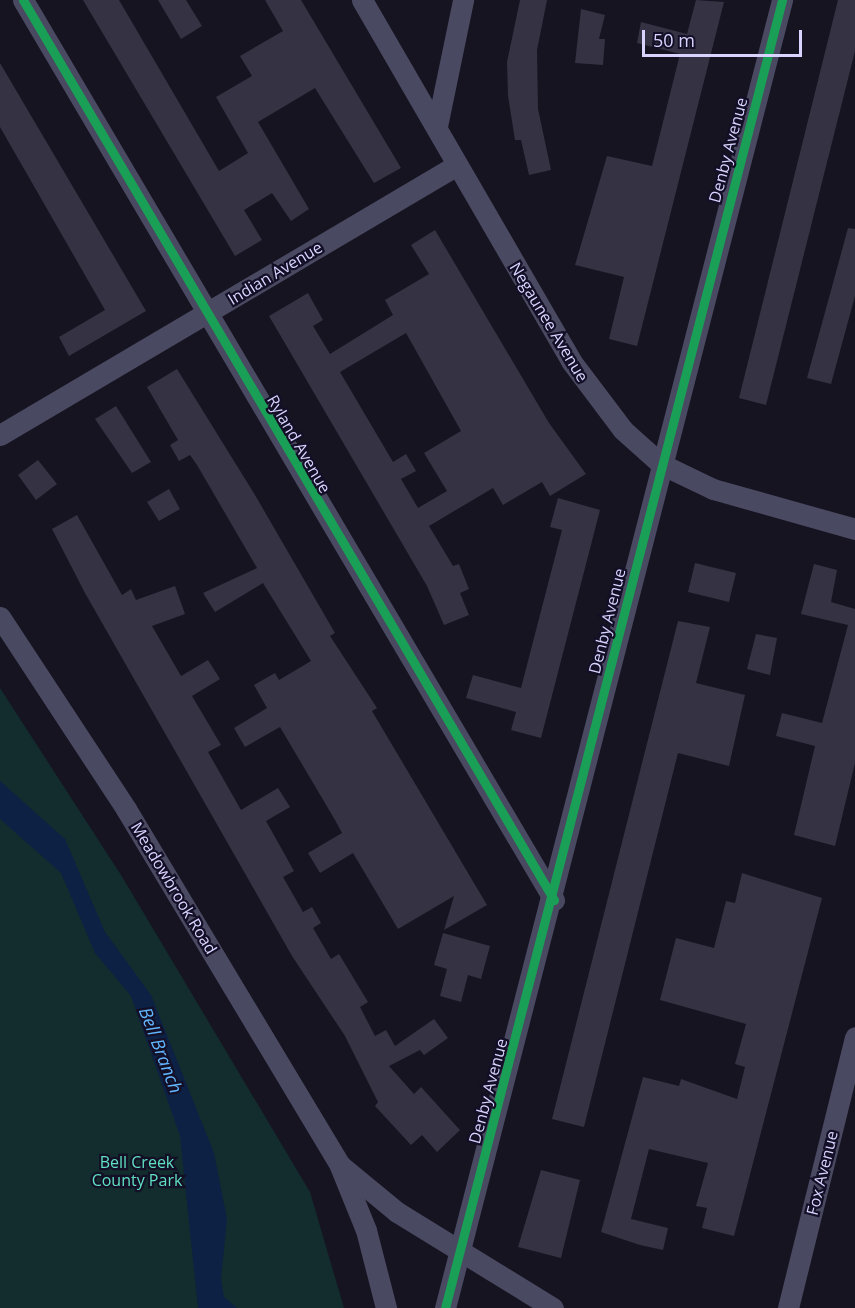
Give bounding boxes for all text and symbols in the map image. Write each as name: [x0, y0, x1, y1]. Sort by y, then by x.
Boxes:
scale bar: [645, 18, 806, 56]
text: 50 m: [653, 28, 695, 52]
street label: Denby Avenue: [705, 95, 751, 205]
street label: Indian Avenue: [224, 237, 326, 309]
street label: Negaunee Avenue: [506, 259, 592, 385]
street label: Ryland Avenue: [263, 391, 335, 497]
street label: Denby Avenue: [585, 566, 629, 676]
street label: Meadowbrook Road: [127, 819, 221, 957]
water label: Bell Branch: [135, 1004, 187, 1096]
street label: Denby Avenue: [465, 1036, 511, 1146]
street label: Fox Avenue: [802, 1129, 842, 1217]
park label: Bell Creek County Park: [92, 1152, 182, 1190]

